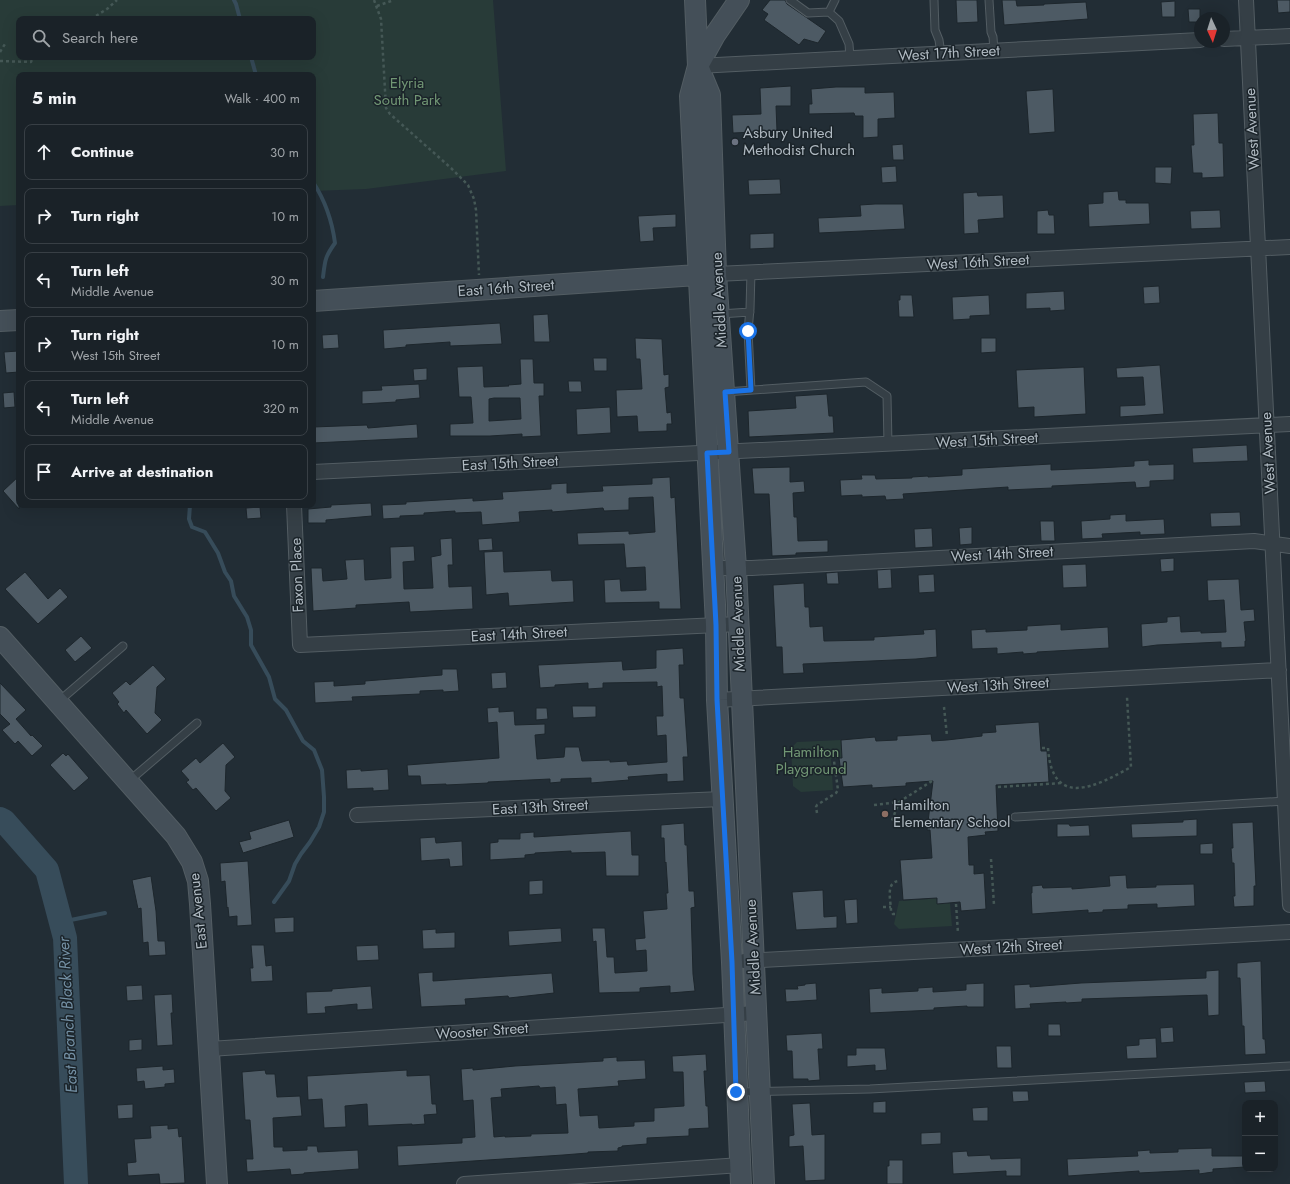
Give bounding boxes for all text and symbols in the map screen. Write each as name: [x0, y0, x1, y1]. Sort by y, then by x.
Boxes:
north arrow: [1194, 12, 1230, 48]
search box: [16, 16, 316, 60]
icon: search: [30, 27, 52, 49]
text: Search here: [62, 27, 138, 49]
street label: West 17th Street: [898, 39, 1001, 67]
park label: Elyria South Park: [374, 72, 441, 111]
text: 5 min: [32, 86, 76, 110]
street label: West Avenue: [1239, 87, 1265, 171]
text: Walk · 400 m: [225, 89, 300, 108]
place label: Asbury United Methodist Church: [743, 122, 855, 161]
marker: Asbury United Methodist Church: [730, 137, 740, 147]
icon: ahead: [33, 141, 55, 163]
text: Continue: [71, 141, 134, 163]
text: 30 m: [270, 143, 299, 162]
icon: right: [33, 205, 55, 227]
text: Turn right: [71, 205, 139, 227]
text: 10 m: [271, 207, 299, 226]
street label: West 16th Street: [926, 248, 1030, 276]
street label: Middle Avenue: [706, 251, 732, 348]
text: Turn left: [71, 260, 129, 282]
icon: left: [33, 269, 55, 291]
text: 30 m: [270, 271, 299, 290]
street label: East 16th Street: [457, 274, 555, 302]
text: Middle Avenue: [71, 282, 154, 301]
route start: [739, 322, 757, 340]
text: Turn right: [71, 324, 139, 346]
icon: right: [33, 333, 55, 355]
text: 10 m: [271, 335, 299, 354]
text: West 15th Street: [71, 346, 160, 365]
text: Turn left: [71, 388, 129, 410]
icon: left: [33, 397, 55, 419]
text: 320 m: [263, 399, 299, 418]
text: Middle Avenue: [71, 410, 154, 429]
street label: West Avenue: [1255, 411, 1281, 495]
street label: West 15th Street: [935, 426, 1039, 454]
street label: East 15th Street: [461, 449, 559, 477]
icon: arrive: [33, 461, 55, 483]
text: Arrive at destination: [71, 461, 213, 483]
street label: Faxon Place: [285, 537, 309, 613]
street label: West 14th Street: [950, 540, 1054, 568]
street label: Middle Avenue: [725, 576, 751, 672]
street label: East 14th Street: [470, 620, 568, 648]
street label: West 13th Street: [946, 671, 1050, 699]
park label: Hamilton Playground: [775, 741, 847, 780]
street label: East 13th Street: [491, 793, 589, 821]
place label: Hamilton Elementary School: [893, 794, 1010, 833]
marker: Hamilton Elementary School: [880, 809, 890, 819]
street label: East Avenue: [183, 872, 213, 950]
street label: Middle Avenue: [740, 898, 766, 995]
street label: West 12th Street: [959, 933, 1063, 961]
water label: East Branch Black River: [52, 935, 83, 1094]
street label: Wooster Street: [435, 1017, 529, 1045]
route end: [727, 1083, 745, 1101]
map controls: [1242, 1100, 1278, 1172]
button: +: [1242, 1100, 1278, 1136]
button: −: [1242, 1136, 1278, 1172]

